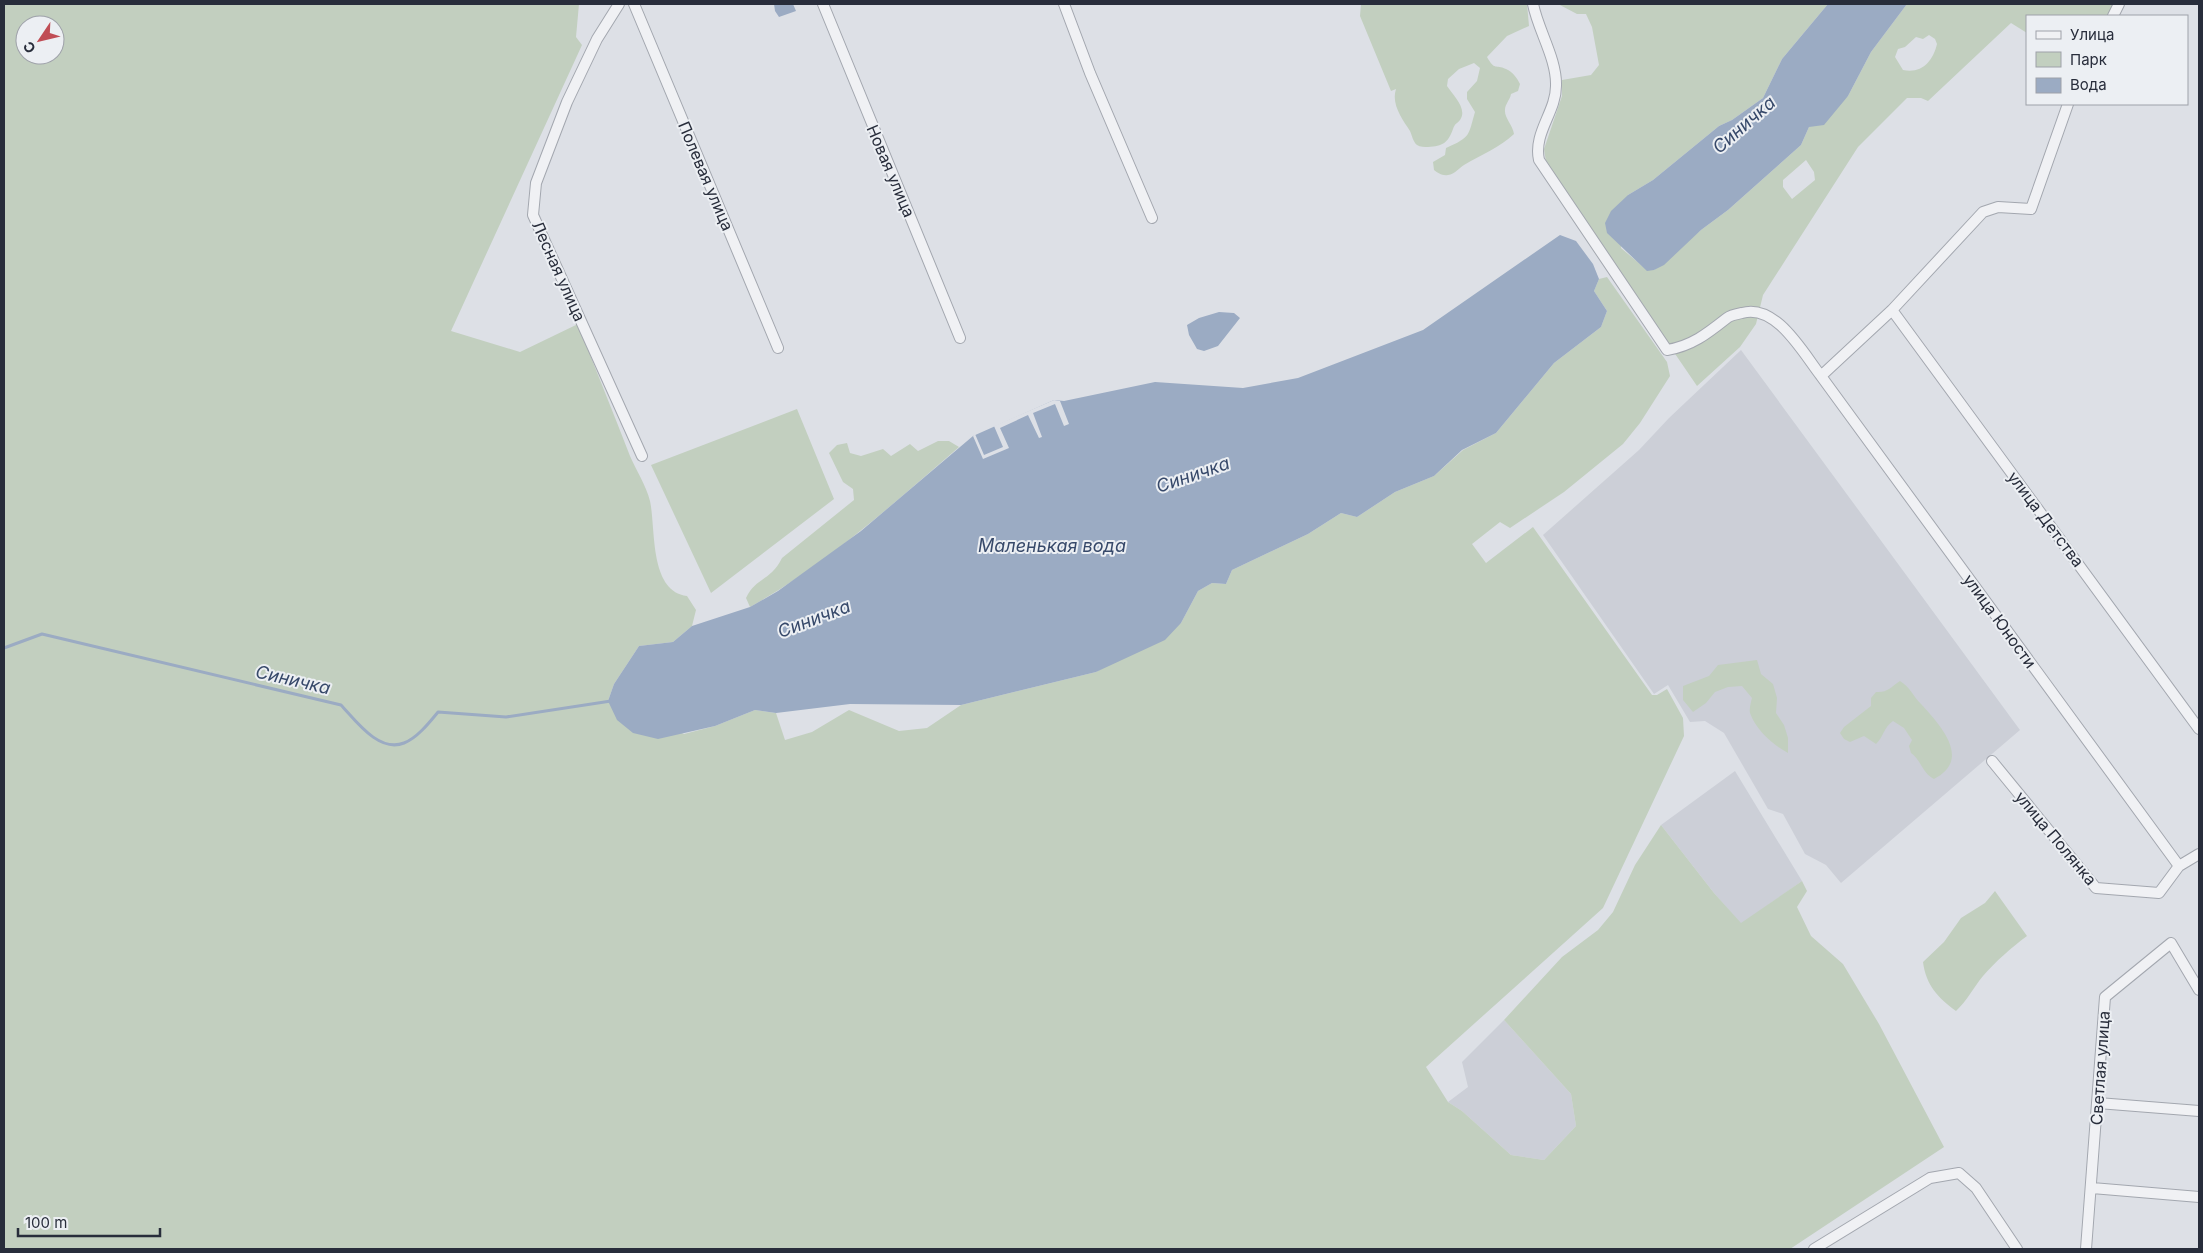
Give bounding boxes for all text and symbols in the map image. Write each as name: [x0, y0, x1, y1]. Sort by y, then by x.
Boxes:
north arrow: [15, 15, 65, 65]
legend: [2026, 15, 2188, 105]
text: Улица: [2070, 25, 2114, 44]
text: С: [19, 39, 39, 57]
text: Парк: [2070, 50, 2107, 69]
text: Вода: [2070, 75, 2107, 94]
water label: Синичка: [1708, 92, 1779, 158]
street label: Полевая улица: [674, 118, 738, 234]
street label: Новая улица: [863, 122, 919, 220]
street label: Лесная улица: [528, 218, 590, 324]
water label: Синичка: [1153, 452, 1232, 497]
street label: улица Детства: [2004, 467, 2088, 571]
water label: Маленькая вода: [978, 535, 1126, 556]
street label: улица Юности: [1959, 570, 2041, 672]
water label: Синичка: [774, 595, 853, 642]
water label: Синичка: [254, 661, 333, 698]
street label: улица Полянка: [2011, 787, 2101, 889]
street label: Светлая улица: [2086, 1010, 2114, 1126]
scale bar: [18, 1206, 160, 1238]
text: 100 m: [25, 1213, 67, 1232]

